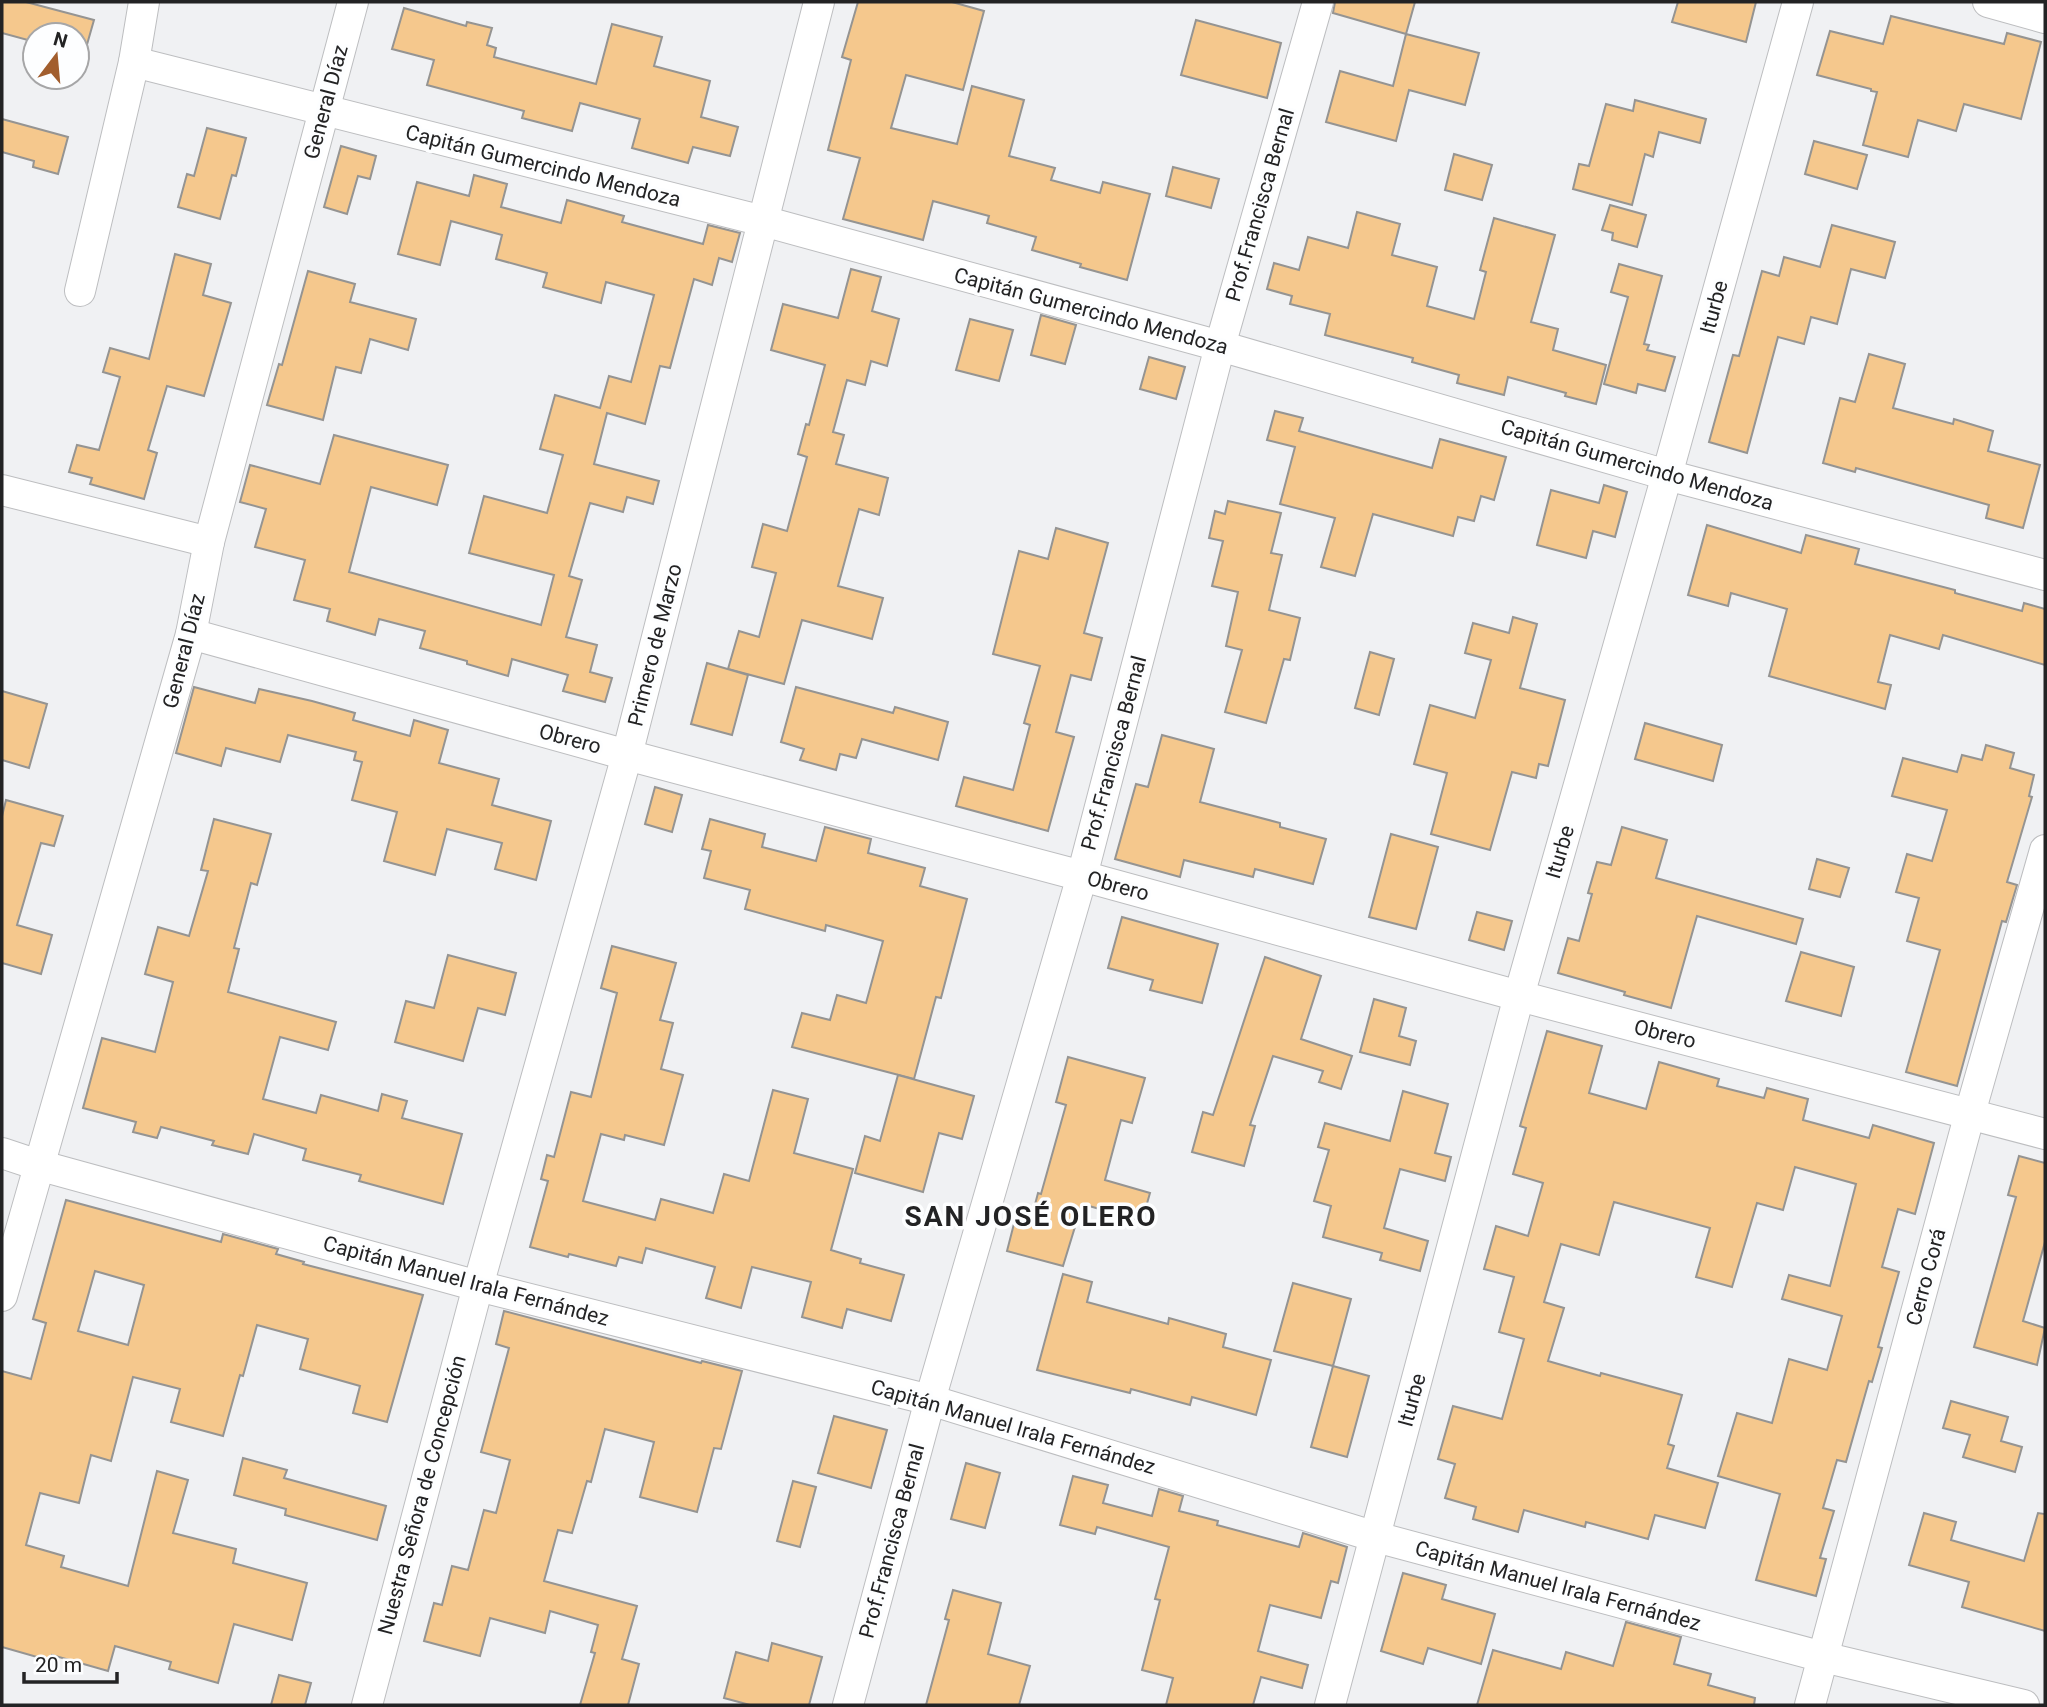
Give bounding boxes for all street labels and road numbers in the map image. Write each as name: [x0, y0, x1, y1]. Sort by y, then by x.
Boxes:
street label: General Díaz: [299, 42, 353, 162]
street label: Prof.Francisca Bernal: [1221, 106, 1299, 304]
street label: Capitán Gumercindo Mendoza: [403, 120, 683, 212]
street label: Capitán Gumercindo Mendoza: [951, 263, 1231, 359]
street label: Iturbe: [1695, 278, 1733, 336]
street label: Capitán Gumercindo Mendoza: [1498, 414, 1776, 516]
street label: Primero de Marzo: [623, 561, 687, 729]
street label: General Díaz: [158, 591, 210, 711]
street label: Prof.Francisca Bernal: [1077, 653, 1151, 853]
street label: Obrero: [536, 719, 604, 759]
street label: Iturbe: [1541, 823, 1579, 881]
street label: Obrero: [1084, 866, 1152, 906]
street label: Obrero: [1631, 1015, 1699, 1053]
street label: Cerro Corá: [1901, 1226, 1951, 1328]
street label: Capitán Manuel Irala Fernández: [321, 1231, 611, 1331]
street label: Nuestra Señora de Concepción: [373, 1353, 471, 1637]
street label: Iturbe: [1393, 1371, 1431, 1429]
street label: Capitán Manuel Irala Fernández: [868, 1375, 1158, 1479]
street label: Prof.Francisca Bernal: [855, 1441, 929, 1641]
street label: Capitán Manuel Irala Fernández: [1413, 1536, 1703, 1636]

